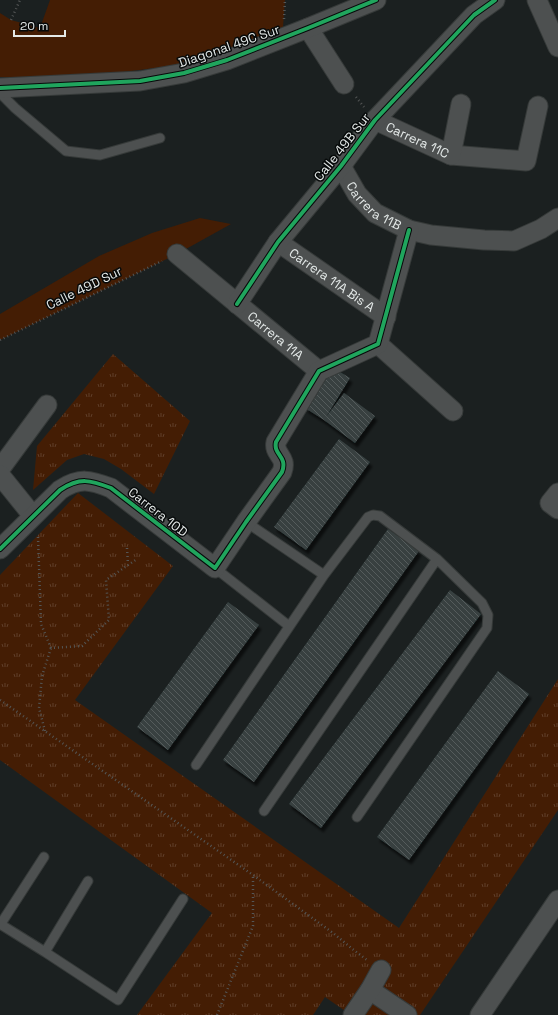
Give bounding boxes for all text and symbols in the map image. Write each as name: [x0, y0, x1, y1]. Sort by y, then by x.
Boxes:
scale bar: [14, 12, 65, 38]
text: 20 m: [20, 18, 48, 34]
street label: Diagonal 49C Sur: [176, 21, 282, 71]
street label: Calle 49B Sur: [310, 109, 374, 185]
street label: Carrera 11C: [383, 118, 452, 162]
street label: Carrera 11B: [343, 178, 404, 233]
street label: Carrera 11A Bis A: [286, 244, 378, 315]
street label: Calle 49D Sur: [43, 262, 125, 314]
street label: Carrera 11A: [244, 307, 307, 363]
street label: Carrera 10D: [125, 483, 191, 541]

